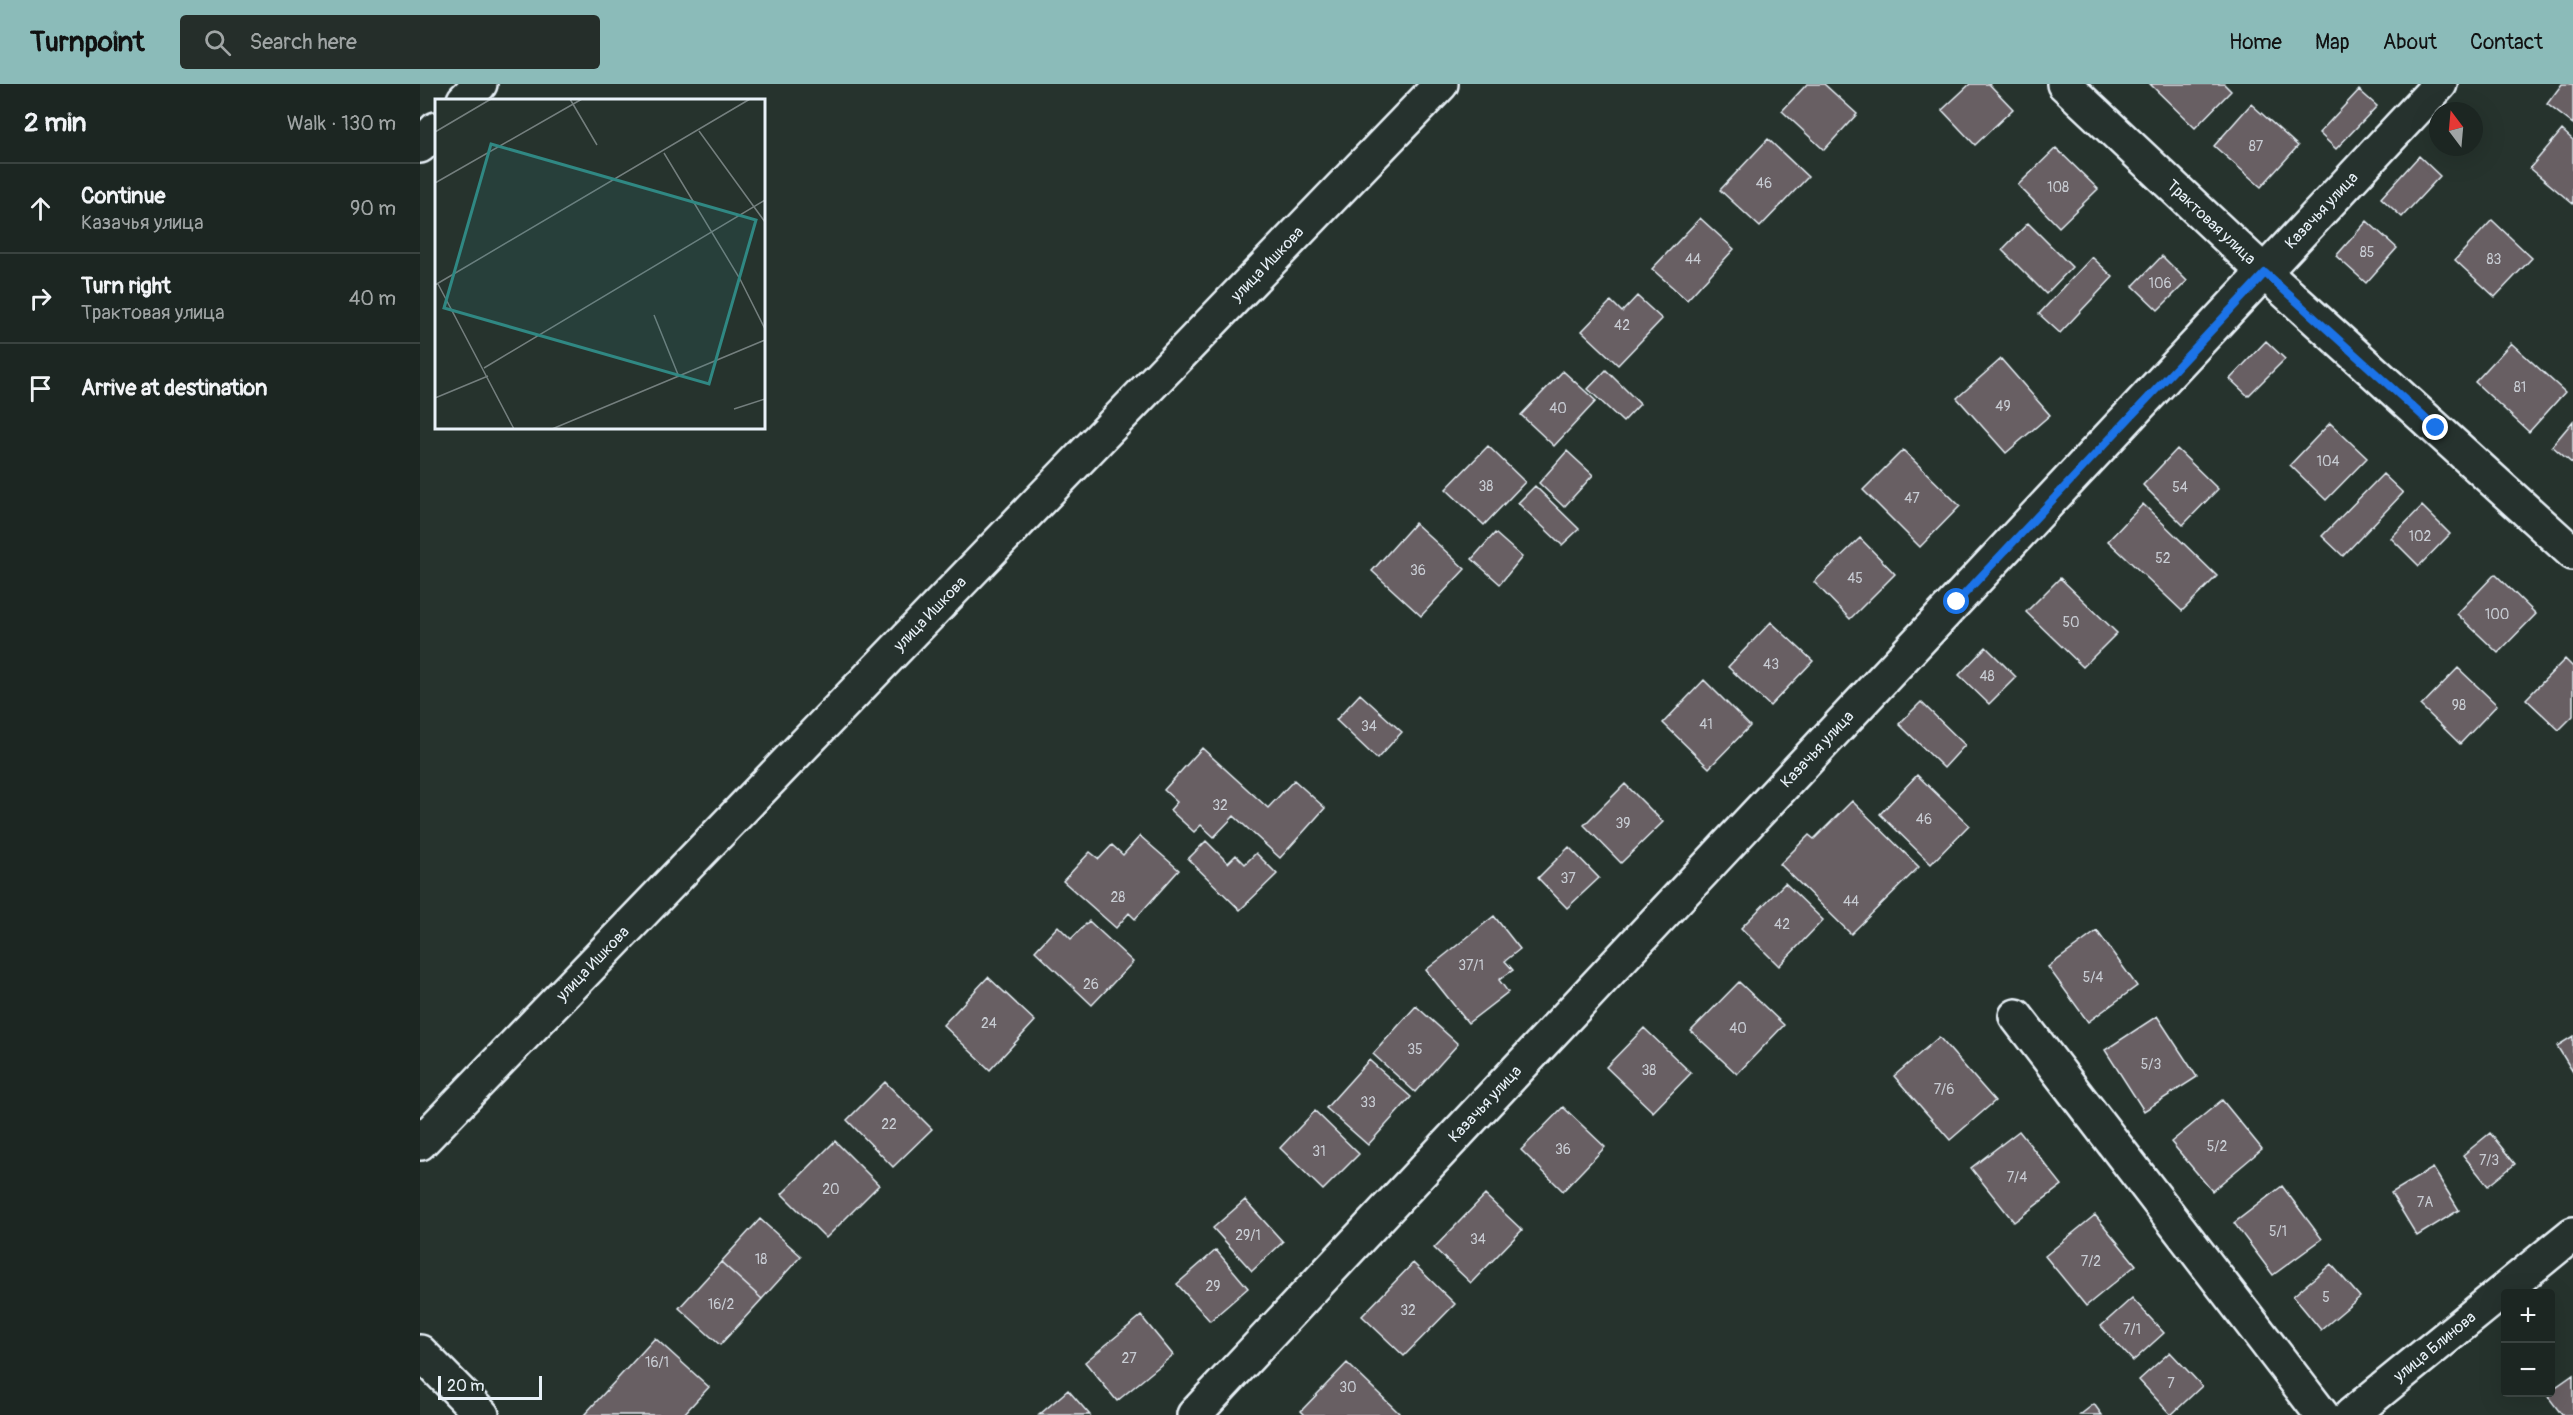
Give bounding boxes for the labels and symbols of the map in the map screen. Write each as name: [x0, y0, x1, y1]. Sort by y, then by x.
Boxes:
inset map: [435, 99, 765, 429]
north arrow: [2429, 102, 2483, 156]
house number: 87: [2249, 138, 2264, 155]
street label: Казачья улица: [2281, 168, 2362, 253]
house number: 46: [1756, 175, 1772, 192]
street label: Трактовая улица: [2162, 176, 2260, 269]
house number: 108: [2047, 179, 2069, 196]
street label: улица Ишкова: [1226, 222, 1308, 306]
house number: 85: [2360, 244, 2374, 261]
house number: 44: [1685, 251, 1701, 268]
house number: 83: [2487, 251, 2502, 268]
house number: 106: [2148, 275, 2172, 292]
house number: 42: [1614, 317, 1630, 334]
house number: 81: [2514, 379, 2526, 396]
house number: 49: [1995, 398, 2011, 415]
house number: 40: [1549, 400, 1567, 417]
route end: [2422, 414, 2448, 440]
house number: 104: [2316, 453, 2340, 470]
house number: 38: [1479, 478, 1493, 495]
house number: 54: [2172, 479, 2188, 496]
house number: 47: [1904, 490, 1920, 507]
house number: 102: [2409, 528, 2432, 545]
house number: 52: [2155, 550, 2171, 567]
house number: 36: [1410, 562, 1426, 579]
house number: 45: [1847, 570, 1863, 587]
street label: улица Ишкова: [889, 572, 971, 656]
route start: [1943, 588, 1969, 614]
house number: 100: [2485, 606, 2509, 623]
house number: 50: [2062, 614, 2080, 631]
house number: 43: [1763, 656, 1779, 673]
house number: 48: [1979, 668, 1995, 685]
house number: 98: [2452, 697, 2466, 714]
street label: Казачья улица: [1776, 707, 1858, 792]
house number: 41: [1699, 716, 1713, 733]
house number: 34: [1361, 718, 1377, 735]
house number: 32: [1212, 797, 1228, 814]
house number: 46: [1916, 811, 1932, 828]
house number: 39: [1615, 815, 1631, 832]
house number: 37: [1560, 870, 1576, 887]
house number: 28: [1111, 889, 1125, 906]
house number: 44: [1843, 893, 1859, 910]
house number: 42: [1774, 916, 1790, 933]
street label: улица Ишкова: [551, 922, 634, 1006]
house number: 37/1: [1458, 957, 1484, 974]
house number: 5/4: [2083, 969, 2103, 986]
house number: 26: [1083, 976, 1099, 993]
house number: 24: [981, 1015, 997, 1032]
house number: 40: [1729, 1020, 1747, 1037]
house number: 35: [1407, 1041, 1423, 1058]
house number: 5/3: [2141, 1056, 2161, 1073]
street label: Казачья улица: [1444, 1061, 1526, 1147]
house number: 38: [1642, 1062, 1656, 1079]
house number: 7/6: [1934, 1081, 1954, 1098]
house number: 33: [1360, 1094, 1376, 1111]
house number: 22: [881, 1116, 897, 1133]
house number: 5/2: [2207, 1138, 2227, 1155]
house number: 36: [1555, 1141, 1571, 1158]
house number: 31: [1312, 1143, 1326, 1160]
house number: 7/3: [2479, 1152, 2499, 1169]
house number: 7/4: [2007, 1169, 2027, 1186]
house number: 20: [822, 1181, 840, 1198]
house number: 7А: [2417, 1194, 2433, 1211]
house number: 5/1: [2269, 1223, 2287, 1240]
house number: 29/1: [1235, 1227, 1261, 1244]
house number: 34: [1470, 1231, 1486, 1248]
house number: 18: [755, 1251, 767, 1268]
house number: 7/2: [2081, 1253, 2101, 1270]
house number: 29: [1205, 1278, 1221, 1295]
house number: 5: [2322, 1289, 2330, 1306]
house number: 16/2: [708, 1296, 734, 1313]
house number: 32: [1400, 1302, 1416, 1319]
street label: улица Блинова: [2389, 1307, 2480, 1387]
house number: 7/1: [2123, 1321, 2141, 1338]
house number: 27: [1121, 1350, 1137, 1367]
house number: 16/1: [645, 1354, 669, 1371]
scale bar: [438, 1373, 542, 1400]
house number: 7: [2167, 1375, 2175, 1392]
house number: 30: [1339, 1379, 1357, 1396]

